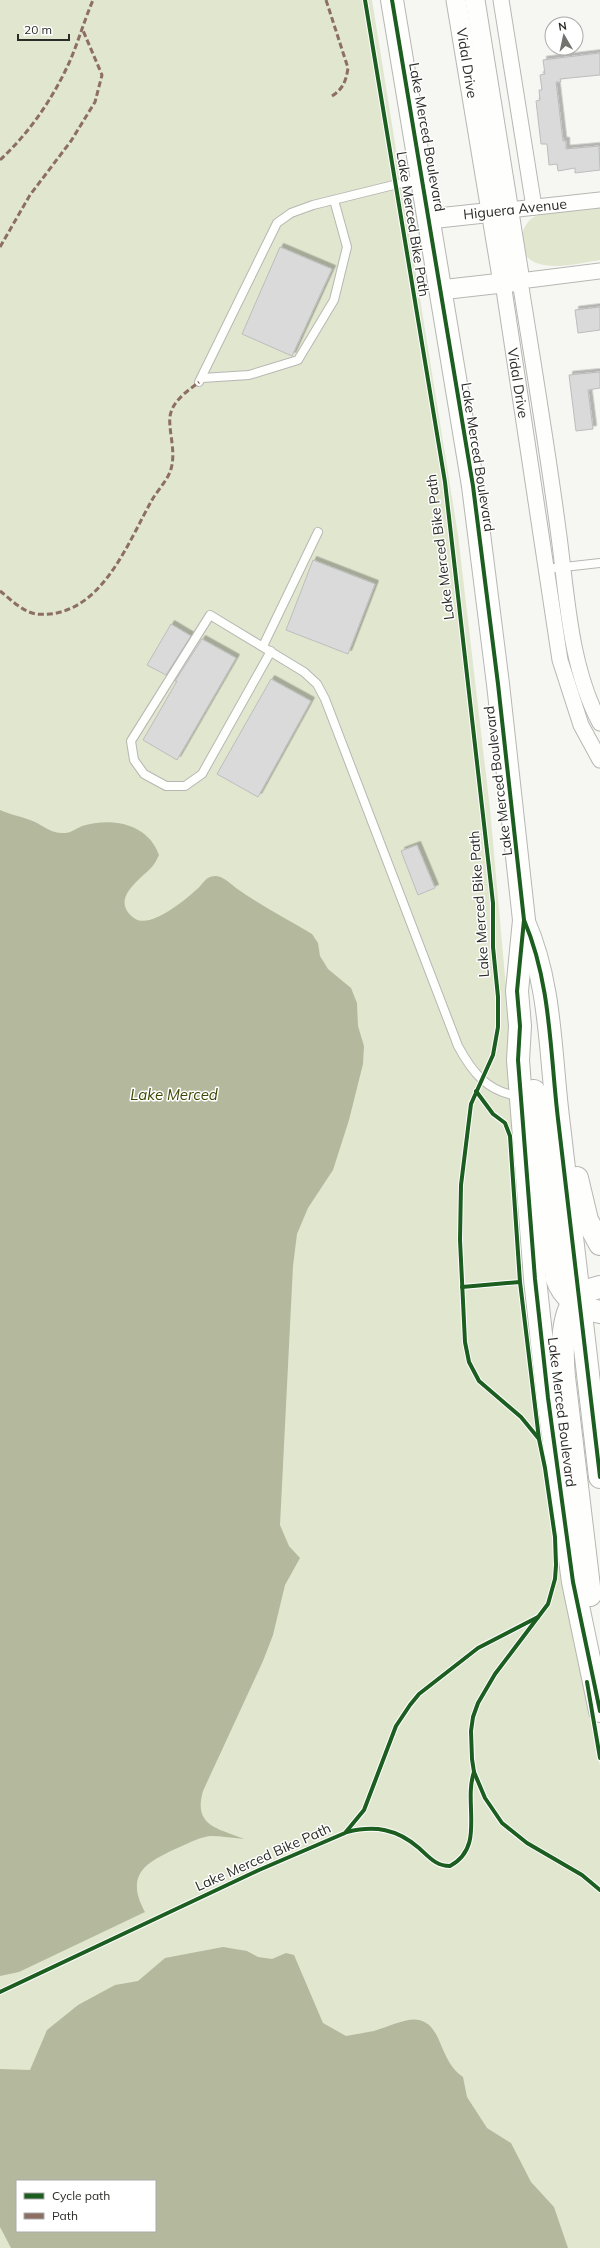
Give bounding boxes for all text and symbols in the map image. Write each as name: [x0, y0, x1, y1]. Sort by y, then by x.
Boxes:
scale bar: [18, 16, 69, 42]
north arrow: [544, 16, 584, 56]
text: N: [557, 19, 568, 34]
text: 20 m: [24, 22, 52, 37]
street label: Vidal Drive: [453, 27, 481, 99]
street label: Lake Merced Boulevard: [405, 61, 449, 213]
street label: Lake Merced Bike Path: [393, 150, 433, 298]
street label: Higuera Avenue: [462, 195, 568, 223]
street label: Vidal Drive: [504, 347, 532, 419]
street label: Lake Merced Boulevard: [457, 381, 499, 533]
street label: Lake Merced Bike Path: [422, 473, 458, 621]
street label: Lake Merced Boulevard: [480, 705, 516, 857]
street label: Lake Merced Bike Path: [465, 830, 493, 978]
water label: Lake Merced: [130, 1085, 218, 1104]
street label: Lake Merced Boulevard: [544, 1336, 580, 1488]
street label: Lake Merced Bike Path: [192, 1819, 334, 1895]
legend: [16, 2180, 156, 2232]
text: Cycle path: [52, 2188, 110, 2203]
text: Path: [52, 2208, 78, 2223]

